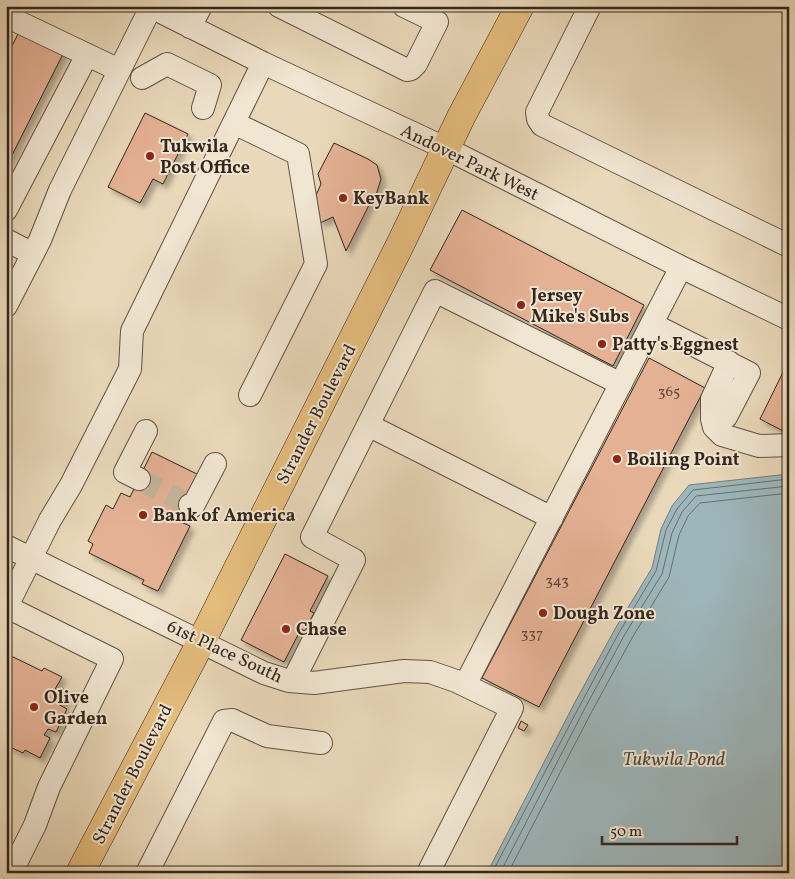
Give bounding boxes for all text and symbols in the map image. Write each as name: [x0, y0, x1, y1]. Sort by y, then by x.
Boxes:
street label: Andover Park West: [396, 119, 543, 208]
place label: Tukwila Post Office: [160, 135, 250, 181]
marker: Tukwila Post Office: [144, 150, 156, 162]
place label: KeyBank: [353, 187, 429, 212]
marker: KeyBank: [337, 192, 349, 204]
place label: Jersey Mike's Subs: [530, 284, 629, 330]
marker: Jersey Mike's Subs: [515, 299, 527, 311]
place label: Patty's Eggnest: [612, 333, 739, 358]
marker: Patty's Eggnest: [596, 338, 608, 350]
street label: Strander Boulevard: [271, 340, 363, 489]
house number: 365: [658, 382, 680, 403]
place label: Boiling Point: [627, 448, 740, 473]
marker: Boiling Point: [611, 453, 623, 465]
place label: Bank of America: [153, 504, 296, 529]
marker: Bank of America: [137, 509, 149, 521]
house number: 343: [545, 571, 569, 592]
place label: Dough Zone: [553, 602, 655, 627]
marker: Dough Zone: [537, 607, 549, 619]
street label: 61st Place South: [162, 615, 287, 690]
place label: Chase: [296, 618, 347, 643]
marker: Chase: [280, 623, 292, 635]
house number: 337: [521, 624, 543, 645]
place label: Olive Garden: [44, 686, 107, 732]
street label: Strander Boulevard: [87, 700, 179, 849]
marker: Olive Garden: [28, 701, 40, 713]
water label: Tukwila Pond: [623, 747, 725, 773]
scale bar: [602, 814, 738, 846]
text: 50 m: [610, 822, 642, 843]

